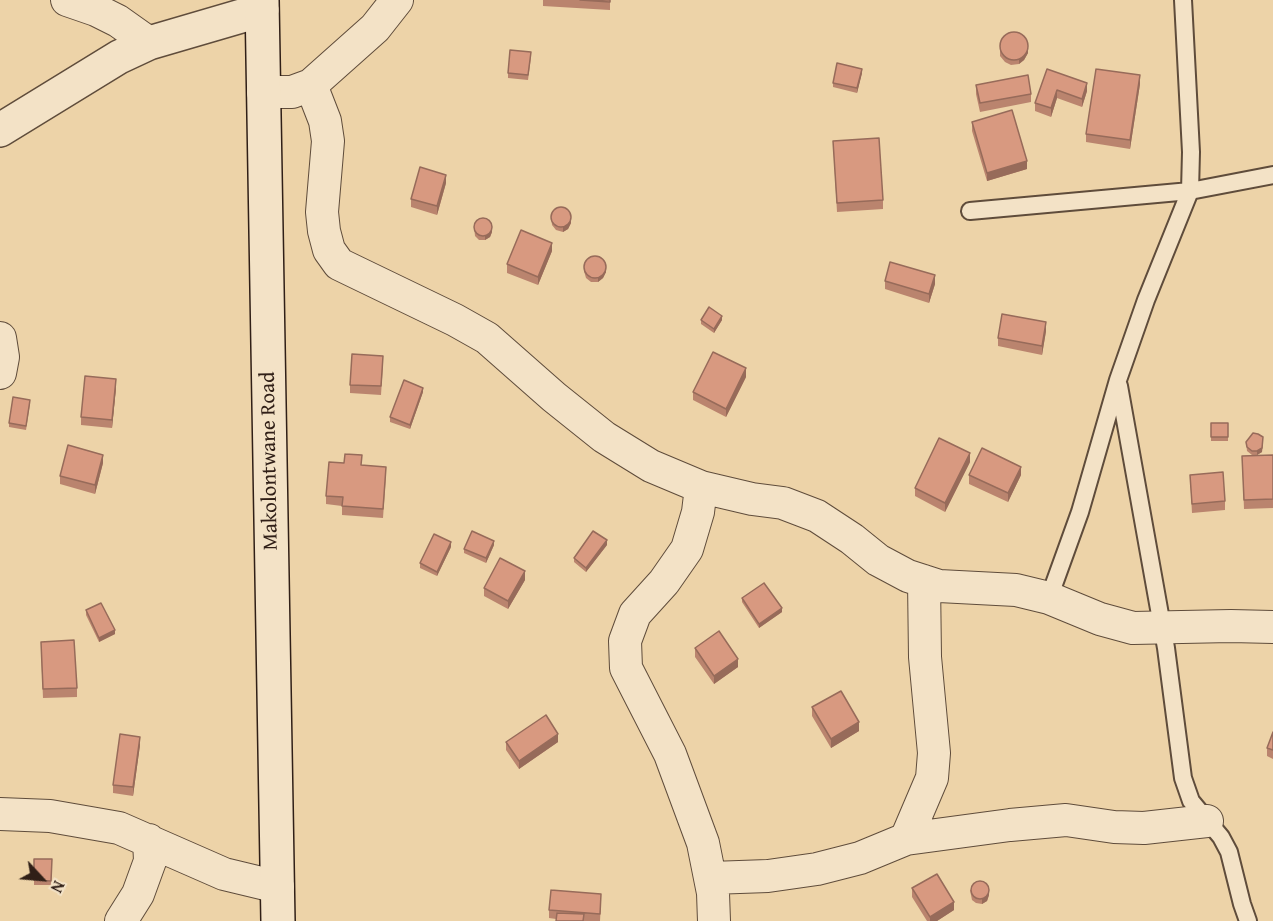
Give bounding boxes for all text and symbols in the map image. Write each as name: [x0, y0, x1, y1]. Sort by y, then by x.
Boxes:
street label: Makolontwane Road: [256, 371, 284, 551]
north arrow: [12, 849, 72, 909]
text: N: [45, 877, 71, 897]

